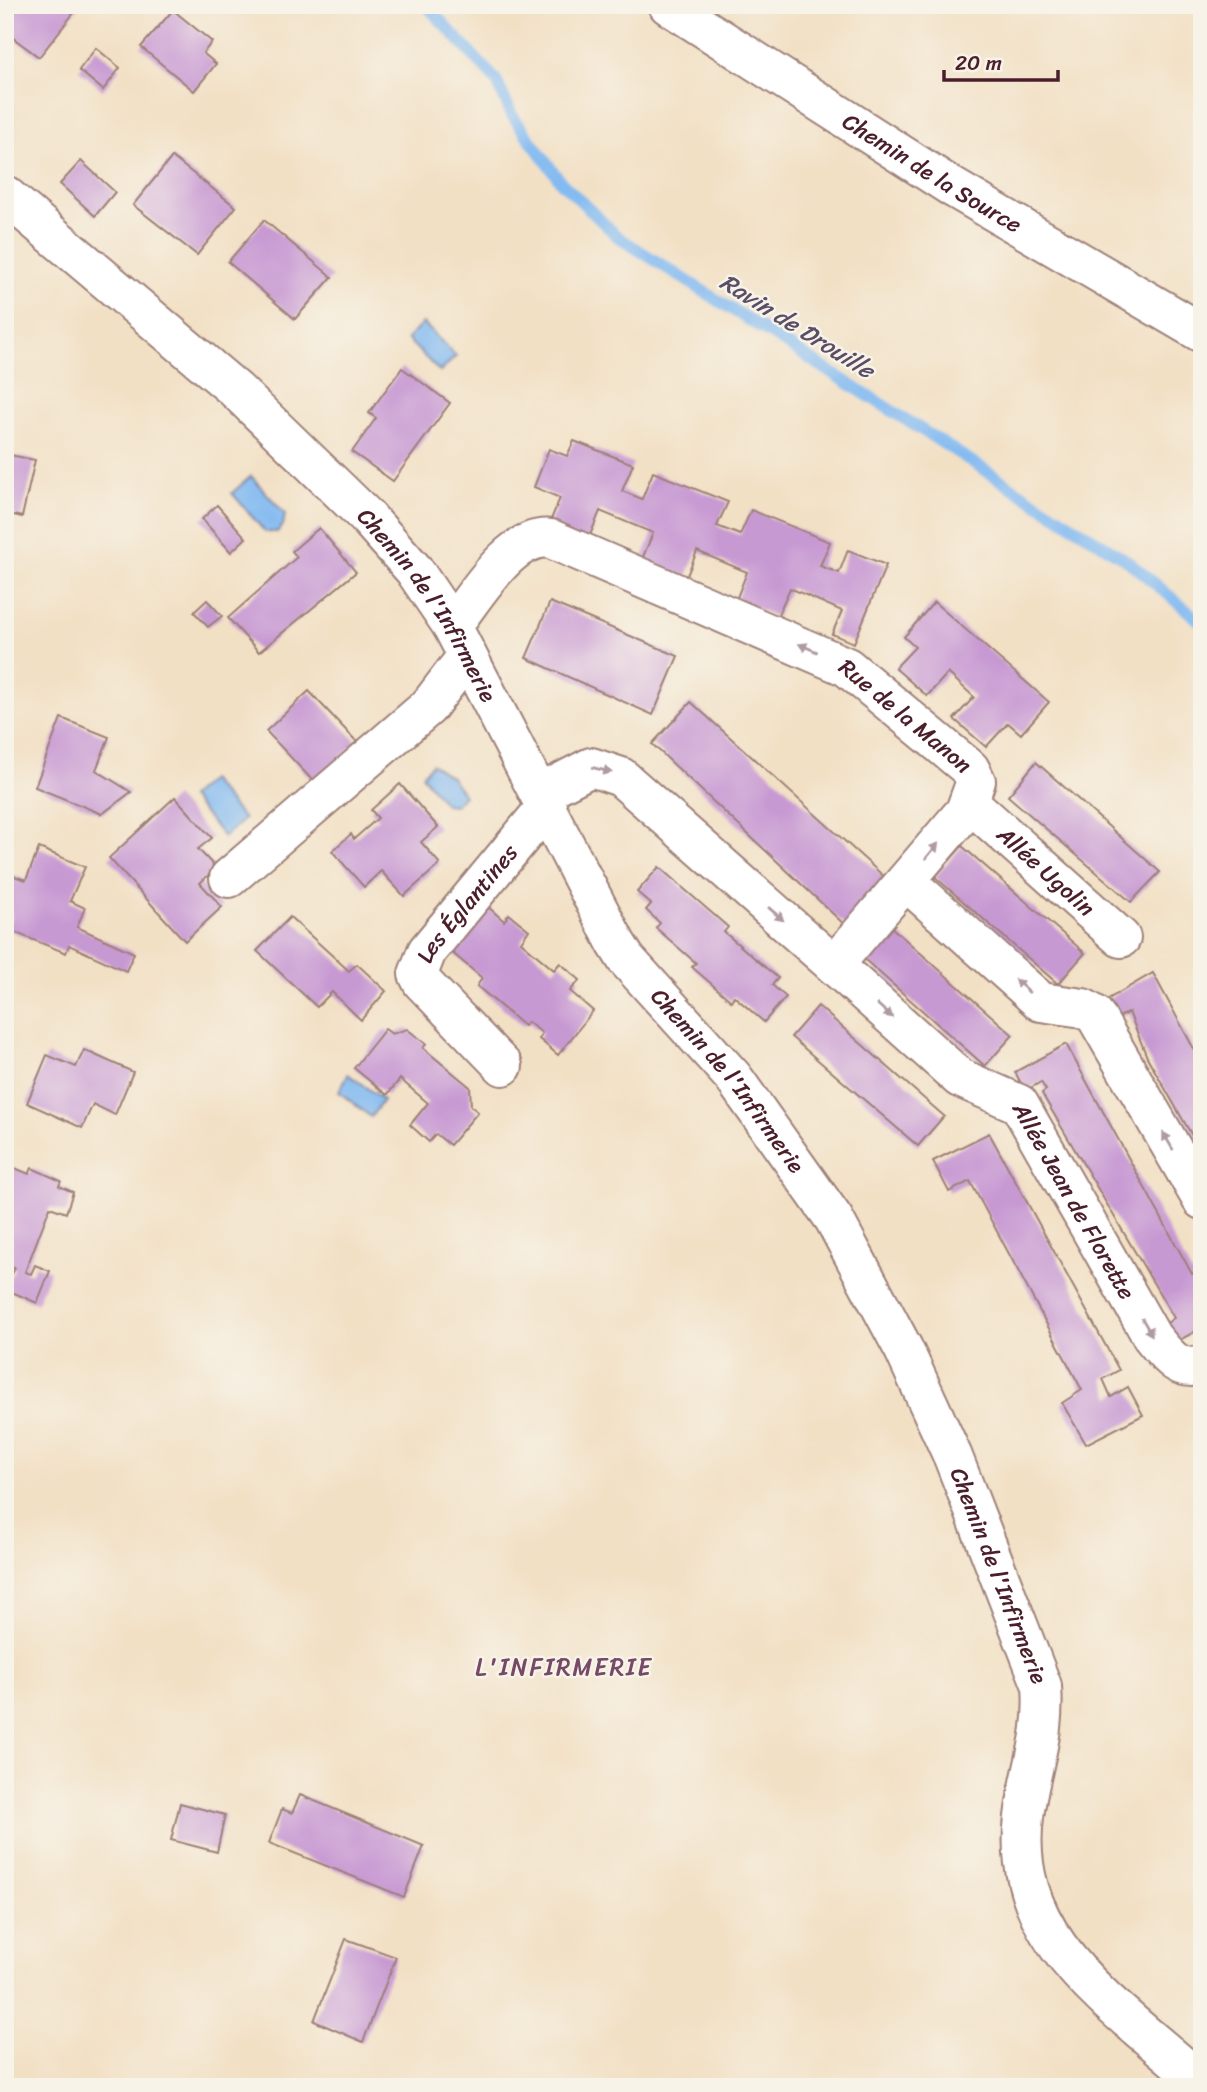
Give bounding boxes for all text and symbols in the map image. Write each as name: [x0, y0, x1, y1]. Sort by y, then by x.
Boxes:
scale bar: [944, 38, 1058, 82]
text: 20 m: [955, 44, 1002, 82]
street label: Chemin de la Source: [834, 102, 1030, 245]
water label: Ravin de Drouille: [711, 262, 885, 392]
street label: Chemin de l'Infirmerie: [347, 497, 508, 710]
one-way arrow: [797, 643, 818, 654]
street label: Rue de la Manon: [829, 648, 982, 784]
one-way arrow: [591, 765, 613, 776]
street label: Allée Ugolin: [986, 815, 1105, 927]
street label: Les Églantines: [404, 834, 529, 969]
one-way arrow: [924, 843, 939, 860]
one-way arrow: [767, 906, 785, 922]
street label: Chemin de l'Infirmerie: [640, 978, 816, 1182]
one-way arrow: [1014, 978, 1031, 994]
one-way arrow: [876, 1002, 893, 1018]
street label: Allée Jean de Florette: [1000, 1093, 1147, 1308]
one-way arrow: [1162, 1131, 1174, 1151]
one-way arrow: [1141, 1318, 1153, 1337]
street label: Chemin de l'Infirmerie: [938, 1461, 1059, 1690]
district label: L'INFIRMERIE: [475, 1646, 653, 1688]

